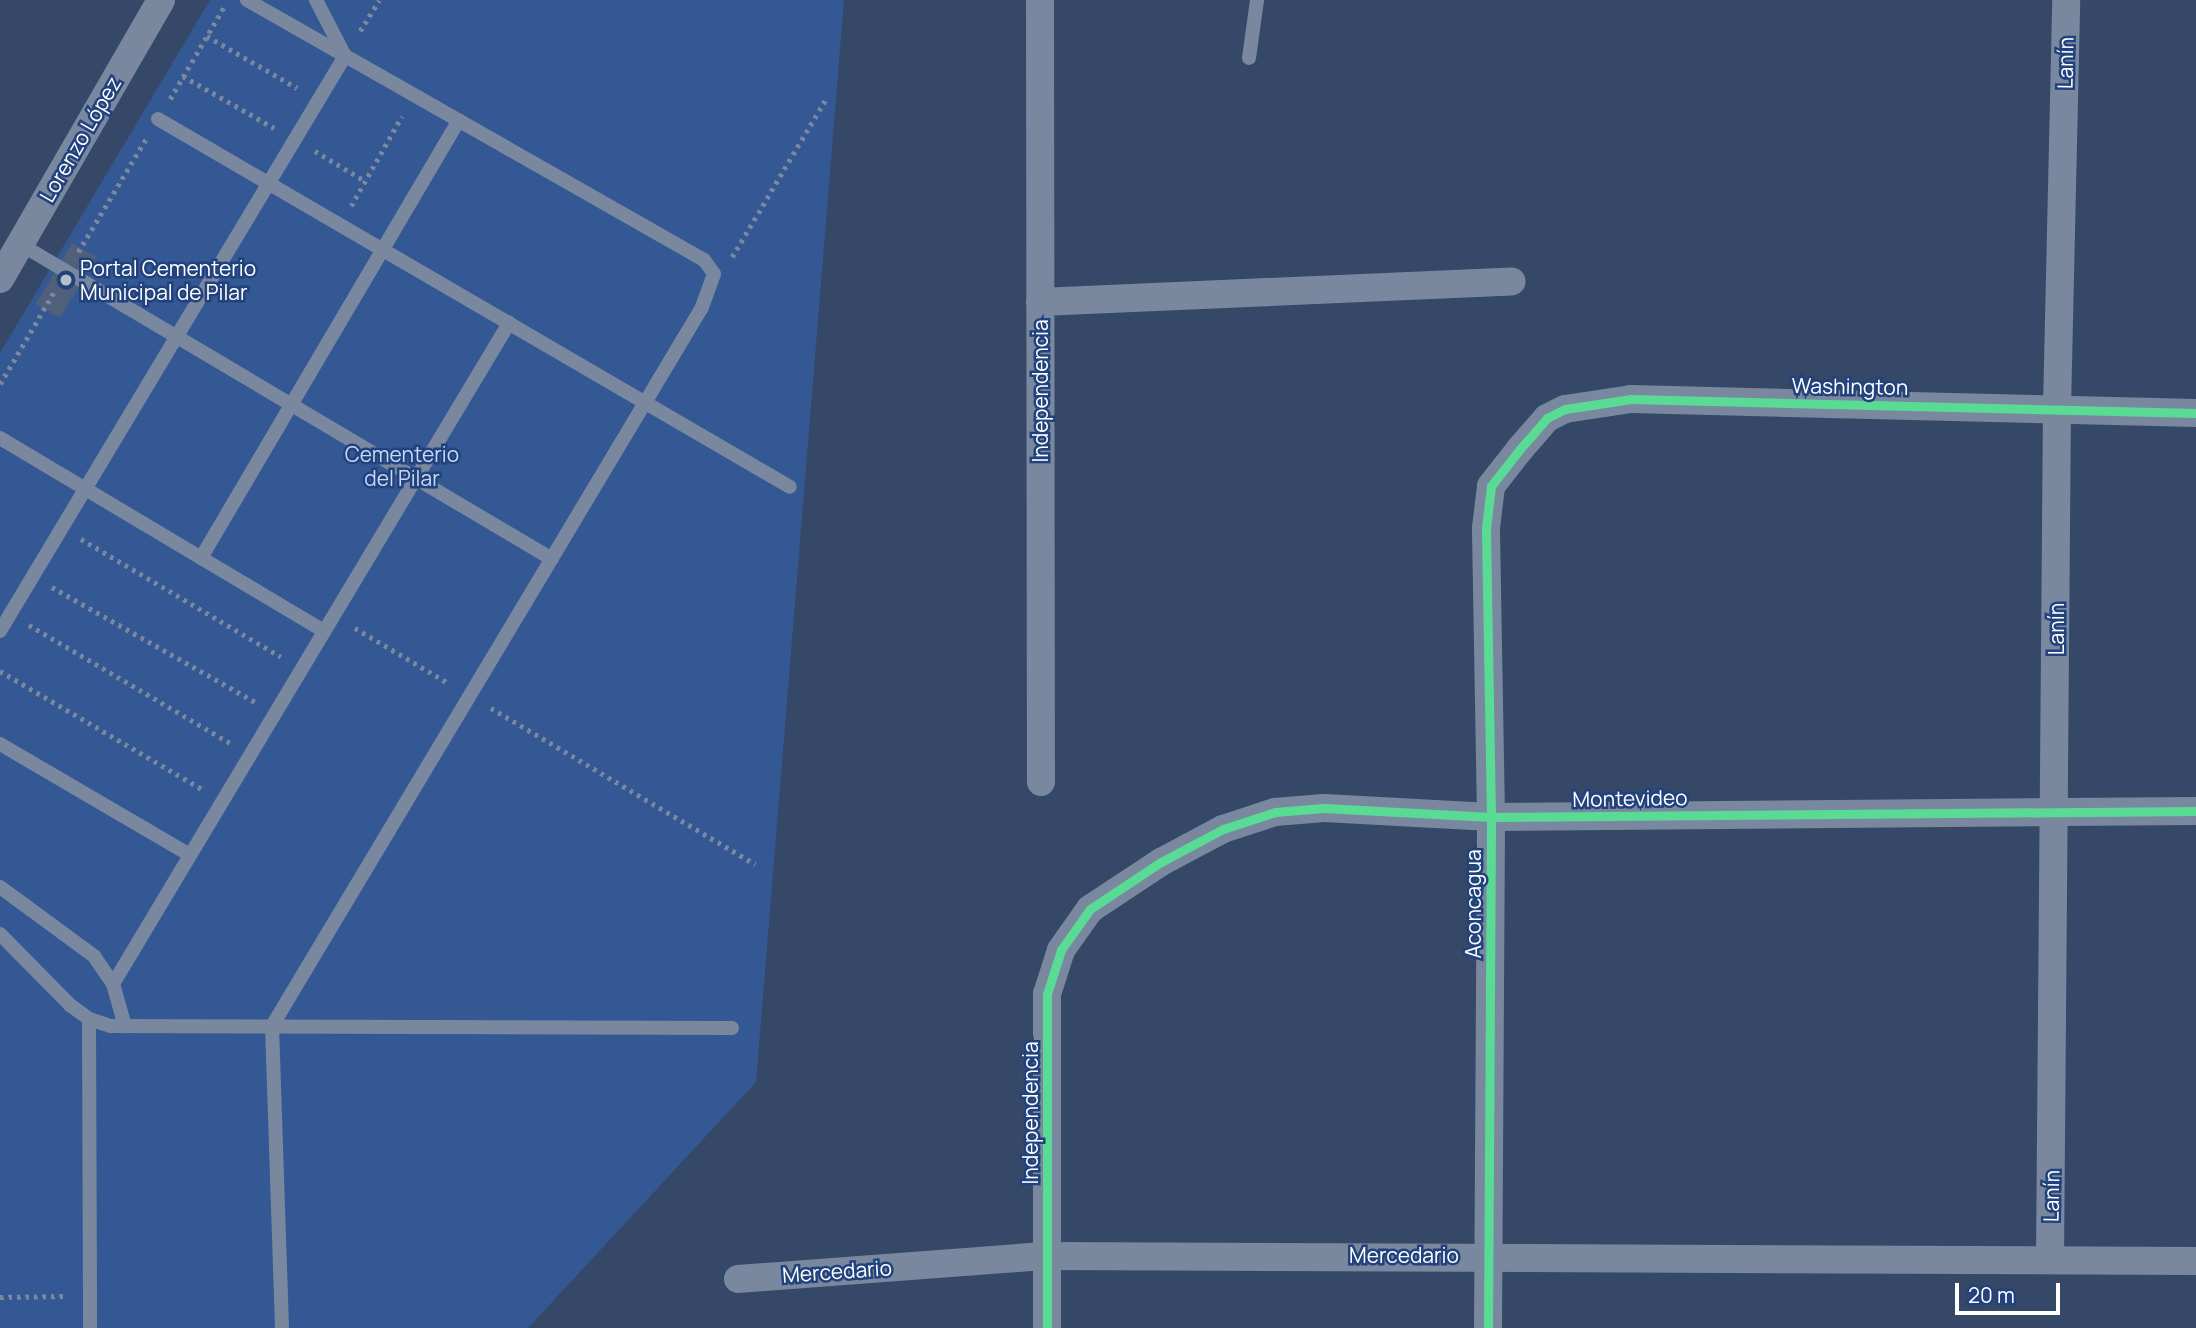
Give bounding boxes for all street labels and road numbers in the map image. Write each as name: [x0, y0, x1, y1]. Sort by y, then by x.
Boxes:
street label: Lanín: [2052, 37, 2078, 89]
street label: Lorenzo López: [34, 72, 126, 206]
street label: Independencia: [1027, 319, 1053, 463]
street label: Washington: [1792, 372, 1908, 400]
street label: Lanín: [2043, 603, 2069, 655]
street label: Montevideo: [1572, 784, 1688, 812]
street label: Aconcagua: [1460, 849, 1486, 959]
street label: Independencia: [1017, 1041, 1043, 1185]
street label: Lanín: [2038, 1170, 2064, 1222]
street label: Mercedario: [1349, 1242, 1459, 1268]
street label: Mercedario: [781, 1255, 893, 1287]

